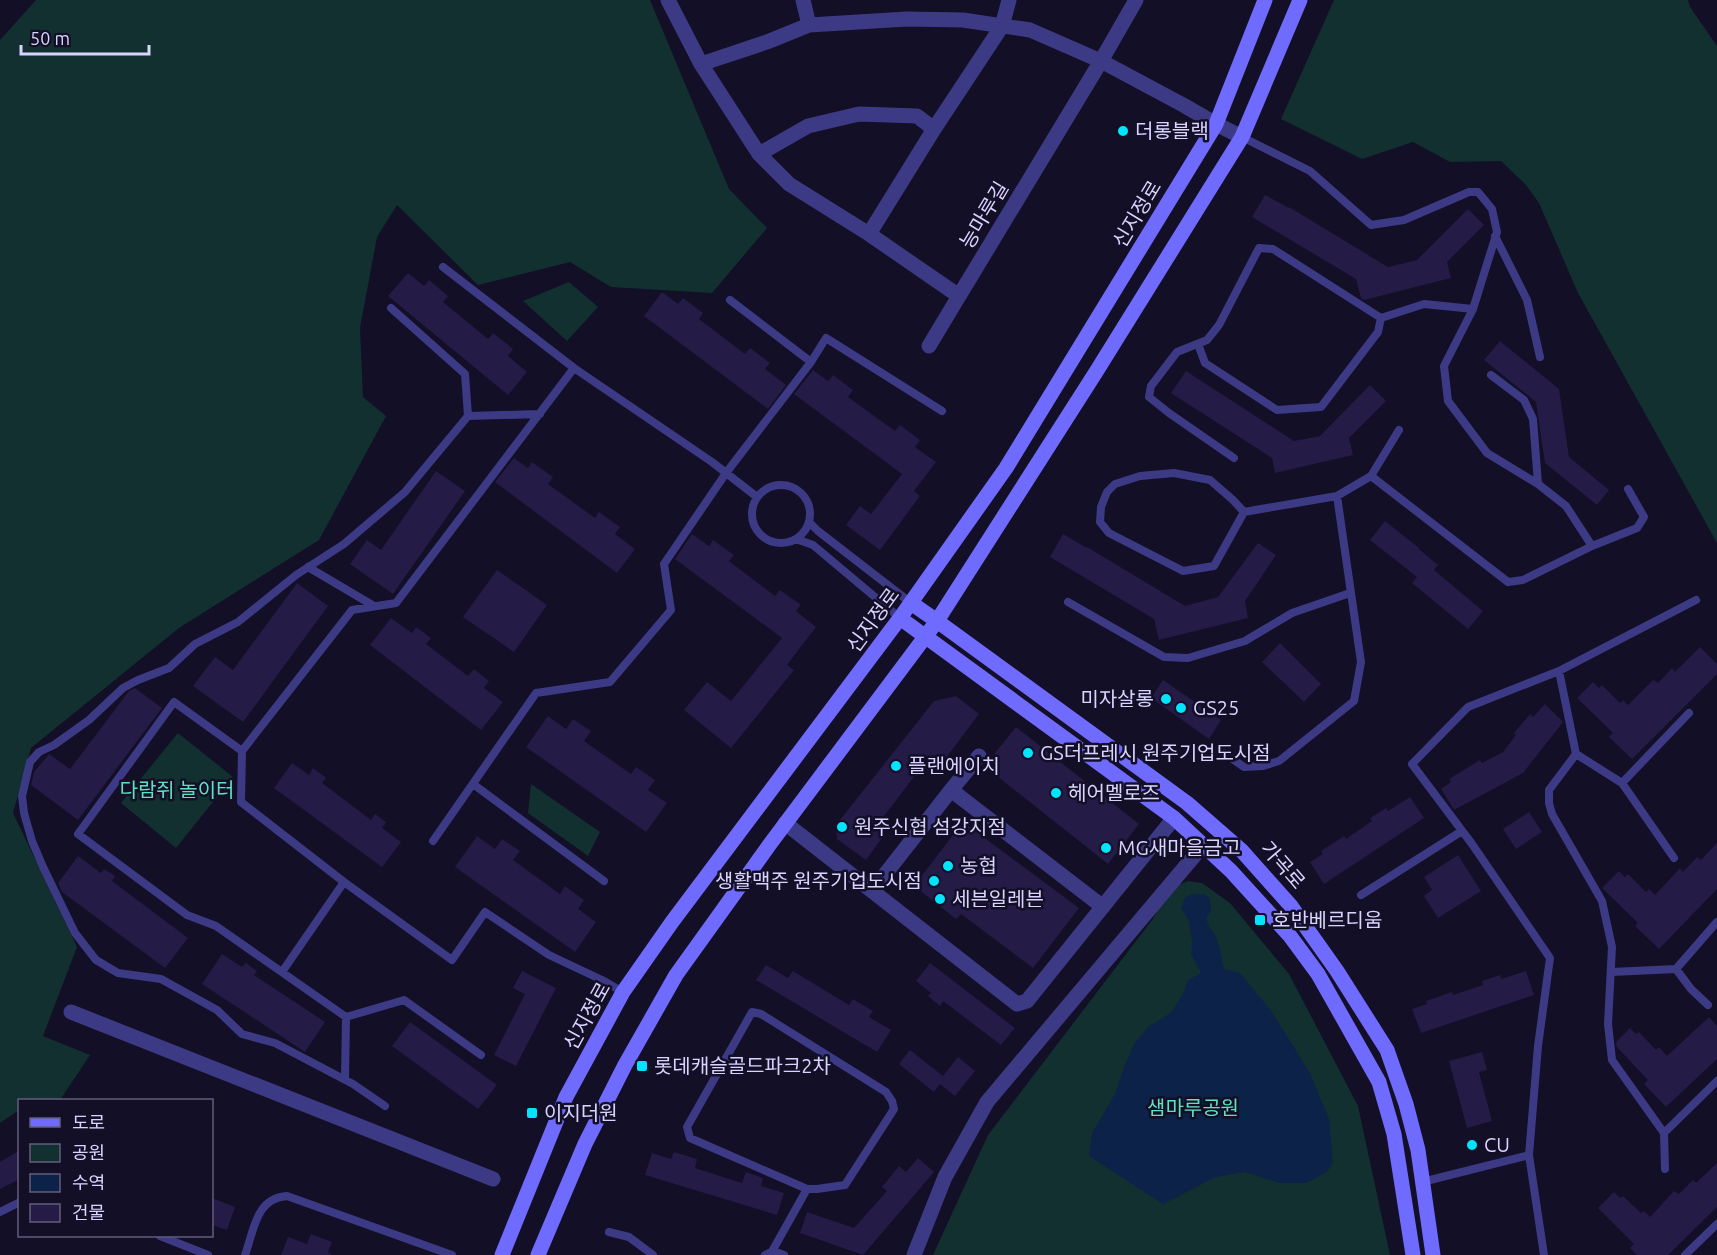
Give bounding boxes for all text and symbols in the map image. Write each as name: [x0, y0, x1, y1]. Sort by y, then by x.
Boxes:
scale bar: [21, 18, 148, 56]
text: 50 m: [30, 28, 70, 48]
place label: 더롱블랙: [1135, 119, 1209, 142]
marker: 더롱블랙: [1116, 124, 1130, 138]
street label: 신지정로: [1108, 176, 1165, 251]
street label: 능마루길: [955, 177, 1012, 252]
street label: 신지정로: [842, 583, 904, 656]
place label: 미자살롱: [1080, 687, 1154, 710]
marker: 미자살롱: [1159, 692, 1173, 706]
place label: GS25: [1193, 696, 1239, 719]
marker: GS25: [1174, 701, 1188, 715]
place label: GS더프레시 원주기업도시점: [1040, 741, 1271, 764]
marker: GS더프레시 원주기업도시점: [1021, 746, 1035, 760]
place label: 플랜에이치: [908, 754, 1000, 777]
marker: 플랜에이치: [889, 759, 903, 773]
park label: 다람쥐 놀이터: [120, 778, 234, 801]
place label: 헤어멜로즈: [1068, 781, 1160, 804]
marker: 헤어멜로즈: [1049, 786, 1063, 800]
place label: 원주신협 섬강지점: [854, 815, 1006, 838]
marker: 원주신협 섬강지점: [835, 820, 849, 834]
place label: MG새마을금고: [1118, 836, 1241, 859]
street label: 가곡로: [1257, 836, 1310, 893]
marker: MG새마을금고: [1099, 841, 1113, 855]
place label: 농협: [960, 854, 997, 877]
marker: 농협: [941, 859, 955, 873]
place label: 생활맥주 원주기업도시점: [715, 869, 922, 892]
marker: 생활맥주 원주기업도시점: [927, 874, 941, 888]
place label: 세븐일레븐: [952, 887, 1044, 910]
marker: 세븐일레븐: [933, 892, 947, 906]
place label: 호반베르디움: [1272, 908, 1382, 931]
marker: 호반베르디움: [1253, 913, 1267, 927]
street label: 신지정로: [559, 978, 614, 1054]
place label: 롯데캐슬골드파크2차: [654, 1054, 831, 1077]
marker: 롯데캐슬골드파크2차: [635, 1059, 649, 1073]
park label: 샘마루공원: [1147, 1096, 1239, 1119]
legend: [18, 1099, 213, 1237]
place label: 이지더원: [544, 1101, 618, 1124]
marker: 이지더원: [525, 1106, 539, 1120]
text: 도로: [72, 1112, 105, 1132]
place label: CU: [1484, 1133, 1510, 1156]
marker: CU: [1465, 1138, 1479, 1152]
text: 공원: [72, 1142, 105, 1162]
text: 수역: [72, 1172, 105, 1192]
text: 건물: [72, 1202, 105, 1222]

